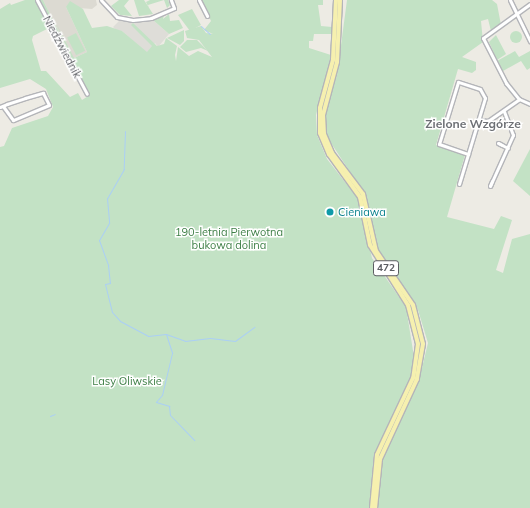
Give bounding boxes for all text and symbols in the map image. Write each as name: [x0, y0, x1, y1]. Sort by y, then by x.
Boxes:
street label: Niedźwiednik: [40, 14, 84, 80]
district label: Zielone Wzgórze: [425, 117, 521, 131]
place label: Cieniawa: [338, 205, 386, 219]
marker: Cieniawa: [325, 207, 335, 217]
park label: 190-letnia Pierwotna bukowa dolina: [175, 226, 283, 252]
road number: 472: [373, 260, 399, 276]
park label: Lasy Oliwskie: [92, 374, 162, 388]

